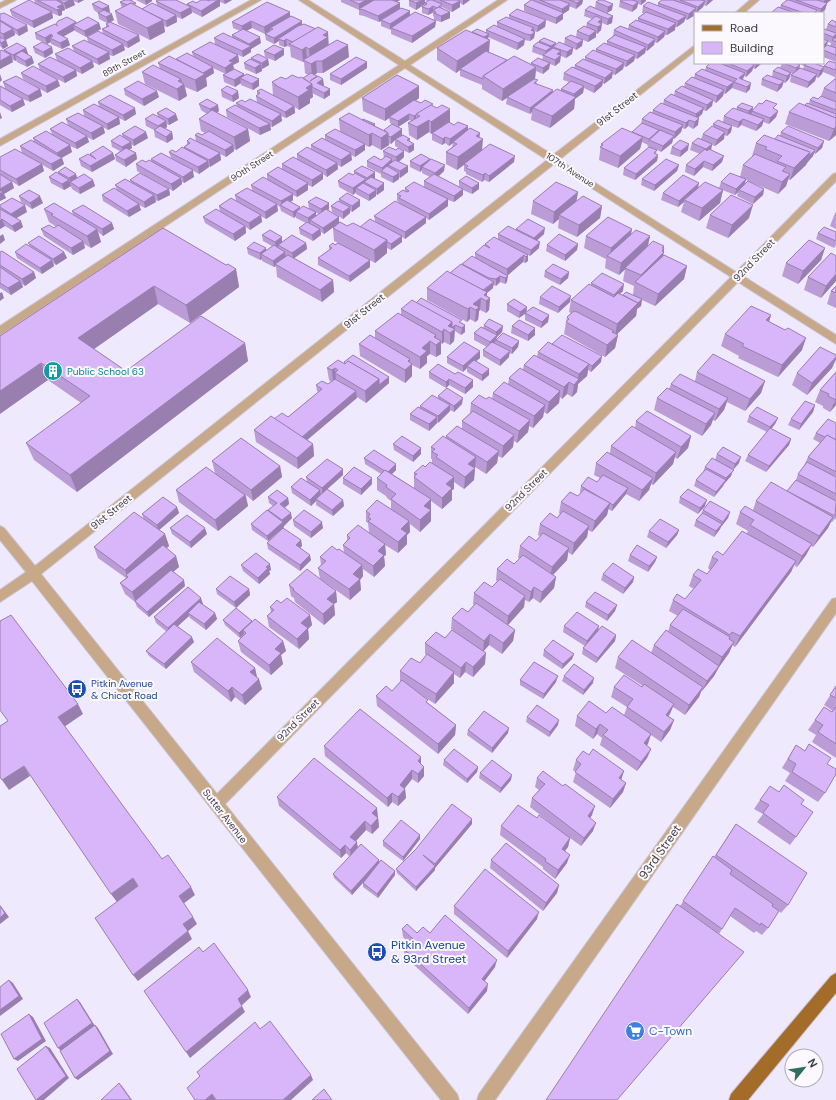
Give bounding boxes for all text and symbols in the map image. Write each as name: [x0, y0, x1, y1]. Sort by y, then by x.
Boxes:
legend: [694, 12, 824, 64]
text: Road: [730, 20, 758, 36]
text: Building: [730, 40, 774, 56]
street label: 89th Street: [100, 46, 148, 80]
street label: 91st Street: [594, 89, 640, 129]
street label: 90th Street: [228, 148, 276, 184]
street label: 107th Avenue: [544, 150, 596, 190]
street label: 92nd Street: [730, 236, 778, 284]
street label: 91st Street: [341, 290, 387, 331]
building icon: Public School 63: [42, 360, 64, 382]
place label: Public School 63: [67, 365, 144, 378]
street label: 92nd Street: [502, 466, 550, 514]
street label: 91st Street: [88, 491, 134, 532]
place label: Pitkin Avenue & Chicot Road: [91, 677, 158, 702]
bus stop icon: Pitkin Avenue & Chicot Road: [66, 678, 88, 700]
street label: 92nd Street: [274, 696, 322, 744]
street label: Sutter Avenue: [200, 786, 250, 846]
street label: 93rd Street: [635, 821, 685, 883]
place label: Pitkin Avenue & 93rd Street: [391, 937, 467, 967]
bus stop icon: Pitkin Avenue & 93rd Street: [366, 941, 388, 963]
supermarket icon: C-Town: [624, 1020, 646, 1042]
place label: C-Town: [649, 1023, 692, 1039]
north arrow: [784, 1048, 824, 1088]
text: N: [805, 1056, 821, 1070]

